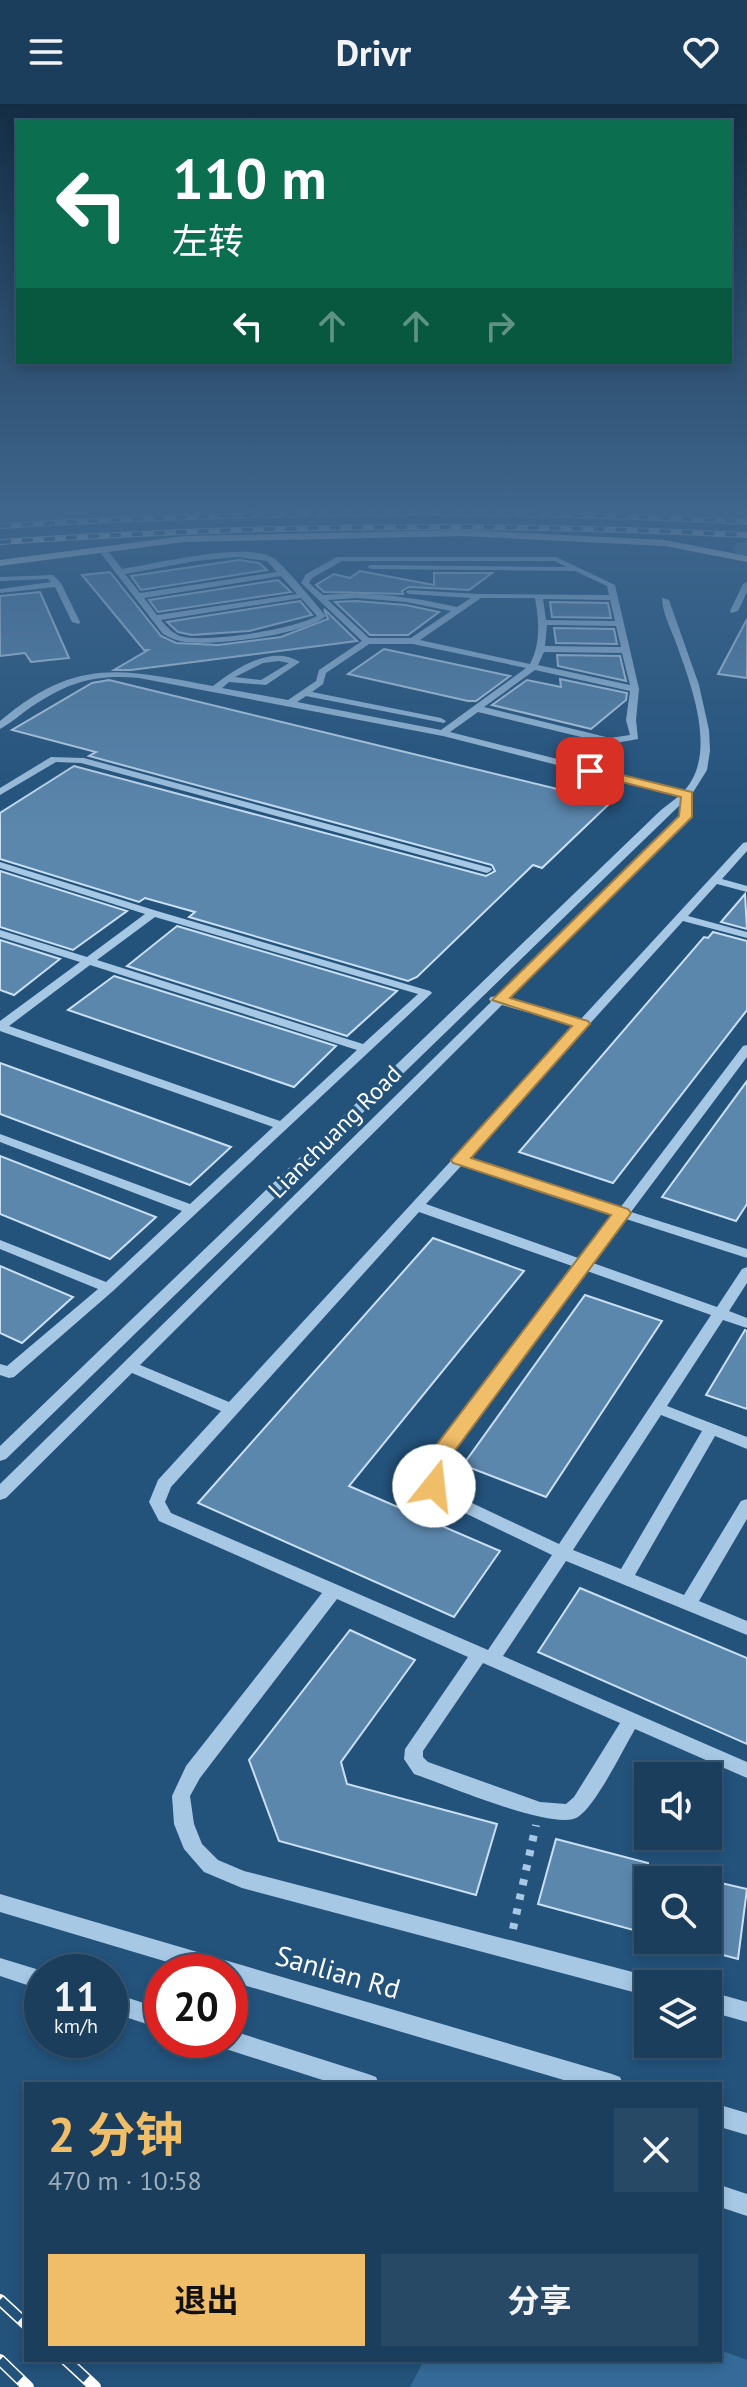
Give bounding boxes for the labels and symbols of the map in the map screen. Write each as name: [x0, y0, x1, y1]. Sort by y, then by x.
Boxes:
pin: [556, 737, 624, 805]
street label: Lianchuang Road: [261, 1058, 408, 1205]
position arrow: [392, 1444, 476, 1528]
street label: Sanlian Rd: [271, 1936, 405, 2007]
speed limit sign: 20: [144, 1954, 248, 2058]

